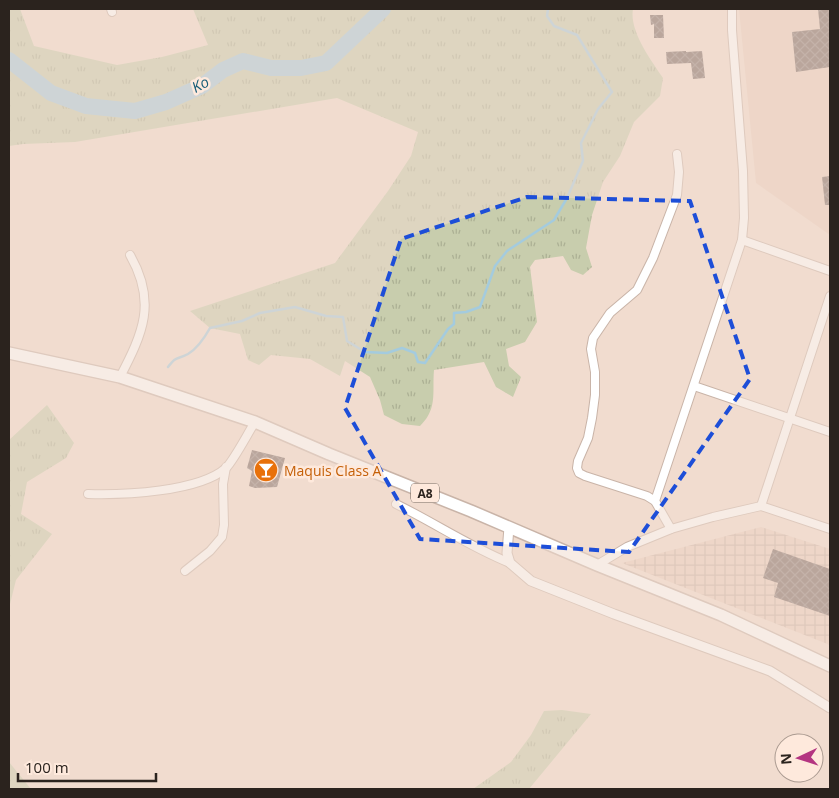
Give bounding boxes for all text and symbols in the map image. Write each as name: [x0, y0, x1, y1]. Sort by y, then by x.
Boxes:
water label: Ko: [188, 71, 212, 97]
bar icon: Maquis Class A: [253, 457, 279, 483]
place label: Maquis Class A: [284, 461, 381, 480]
road number: A8: [411, 483, 439, 502]
north arrow: [774, 733, 824, 783]
scale bar: [18, 750, 155, 782]
text: N: [776, 753, 795, 765]
text: 100 m: [25, 757, 69, 777]

